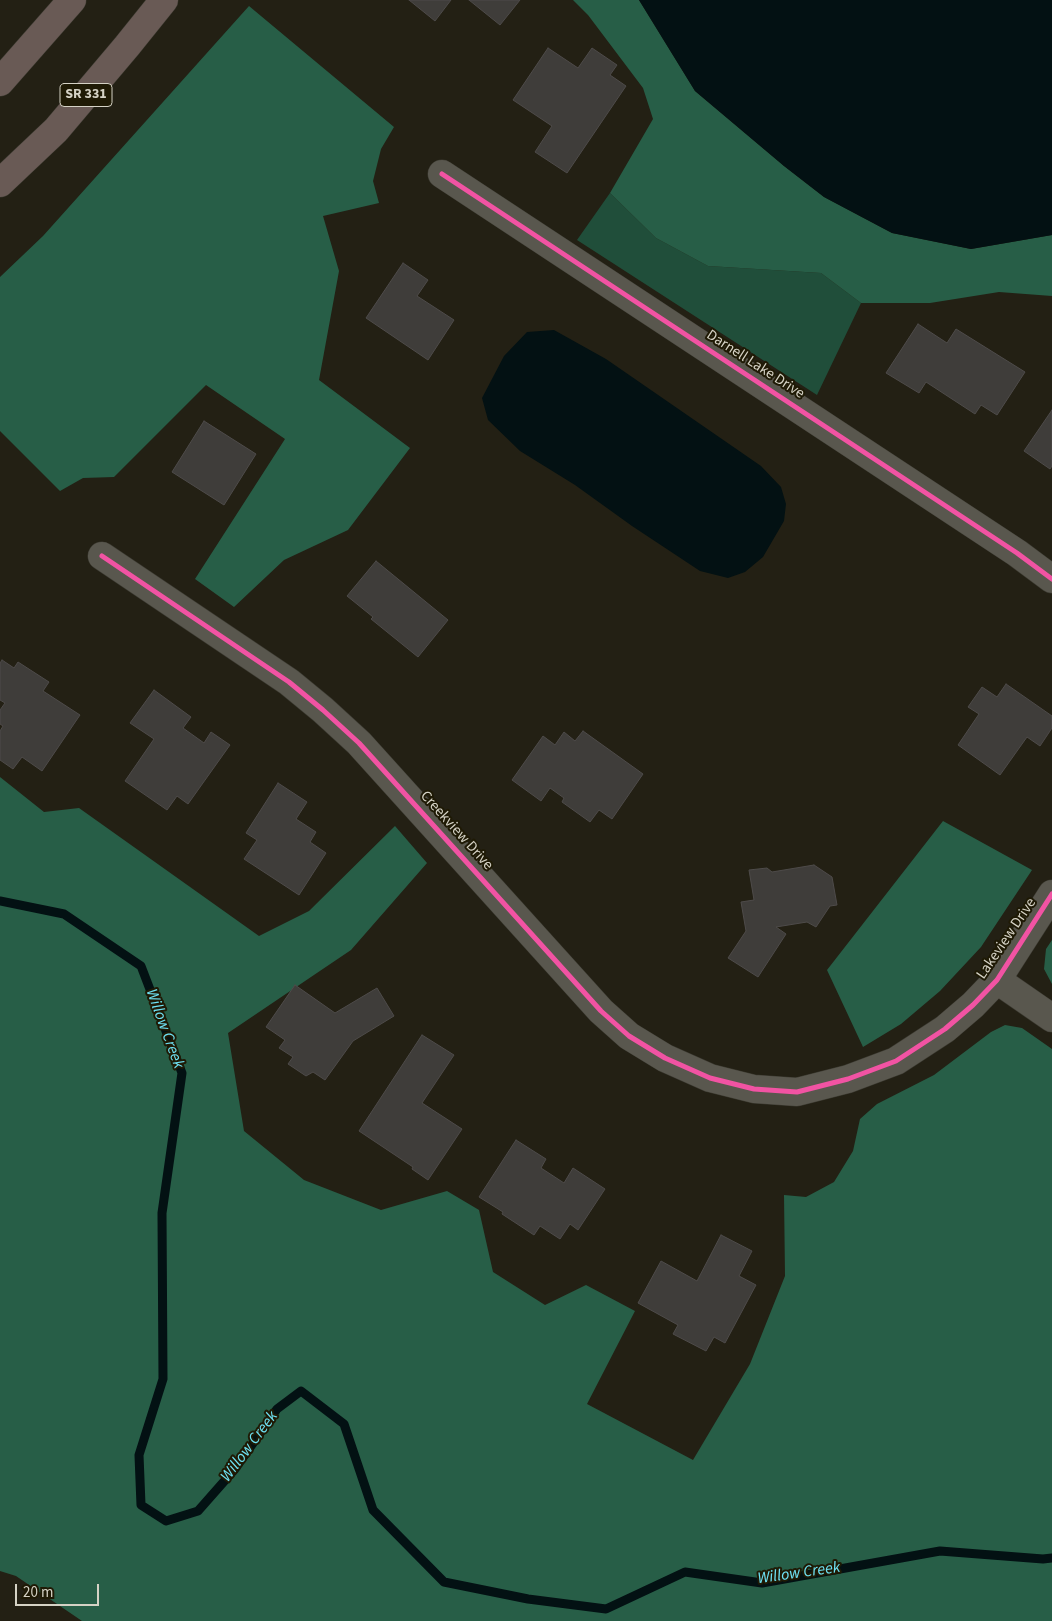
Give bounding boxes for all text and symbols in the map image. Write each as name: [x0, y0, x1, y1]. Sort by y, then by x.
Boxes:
road number: SR 331: [60, 84, 112, 106]
street label: Darnell Lake Drive: [703, 327, 807, 403]
street label: Creekview Drive: [416, 788, 496, 874]
street label: Lakeview Drive: [973, 895, 1041, 983]
water label: Willow Creek: [141, 986, 187, 1072]
water label: Willow Creek: [217, 1408, 283, 1486]
water label: Willow Creek: [756, 1559, 842, 1589]
scale bar: [18, 1574, 101, 1606]
text: 20 m: [23, 1582, 53, 1603]

